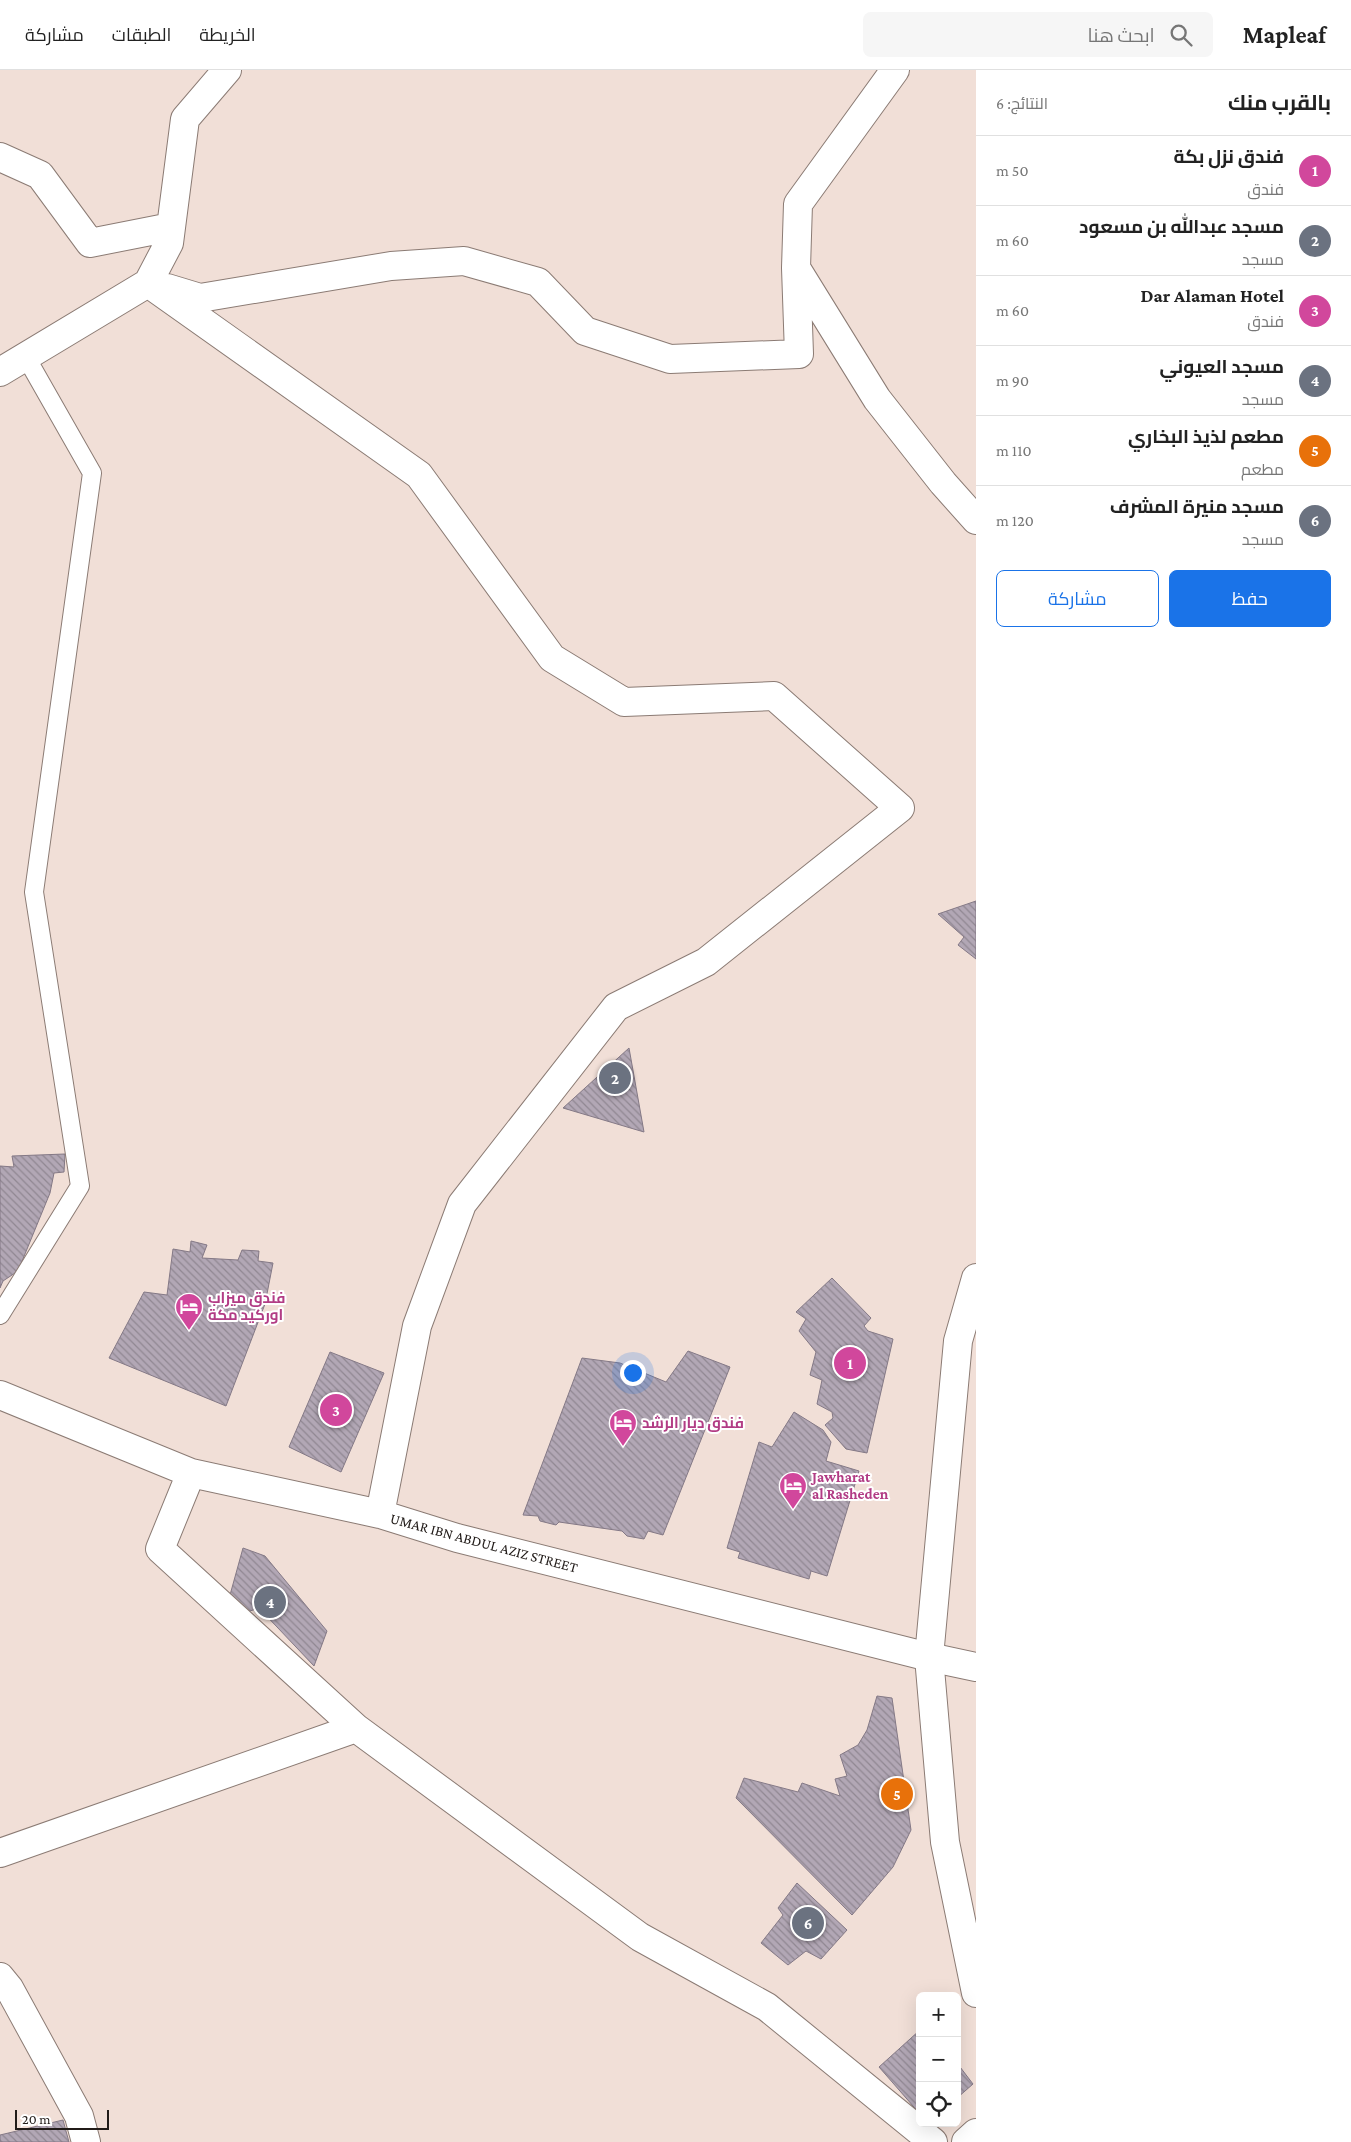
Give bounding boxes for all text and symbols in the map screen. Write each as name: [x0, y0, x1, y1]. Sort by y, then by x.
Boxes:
search box: [863, 12, 1213, 57]
icon: search: [1167, 21, 1195, 49]
text: Mapleaf: [1243, 21, 1326, 48]
text: مشاركة: [25, 25, 84, 45]
text: الطبقات: [112, 25, 171, 45]
text: الخريطة: [199, 25, 256, 45]
text: ابحث هنا: [1088, 25, 1155, 46]
text: بالقرب منك: [1228, 91, 1331, 115]
text: النتائج: 6: [996, 95, 1048, 112]
text: فندق نزل بكة: [1173, 146, 1284, 167]
text: 50 m: [996, 162, 1028, 179]
text: 1: [1312, 162, 1318, 179]
text: فندق: [1247, 181, 1284, 198]
text: مسجد عبدالله بن مسعود: [1079, 216, 1284, 237]
text: 60 m: [996, 232, 1029, 249]
text: 2: [1311, 232, 1319, 249]
text: مسجد: [1242, 251, 1284, 268]
text: Dar Alaman Hotel: [1140, 285, 1284, 306]
text: 60 m: [996, 302, 1029, 319]
text: 3: [1311, 302, 1319, 319]
text: فندق: [1247, 313, 1284, 330]
text: مسجد العيوني: [1159, 356, 1284, 377]
text: 90 m: [996, 372, 1029, 389]
text: 4: [1311, 372, 1319, 389]
text: مسجد: [1242, 391, 1284, 408]
text: مطعم لذيذ البخاري: [1128, 426, 1284, 447]
text: 110 m: [996, 442, 1032, 459]
text: 5: [1311, 442, 1319, 459]
text: مطعم: [1241, 461, 1284, 478]
text: مسجد منيرة المشرف: [1110, 496, 1284, 517]
text: 120 m: [996, 512, 1034, 529]
text: 6: [1311, 512, 1319, 529]
text: مسجد: [1242, 531, 1284, 548]
button: مشاركة: [996, 570, 1159, 627]
button: حفظ: [1169, 570, 1331, 627]
pin: 2: [599, 1059, 631, 1097]
place label: فندق ميزاب اوركيد مكة: [208, 1290, 286, 1324]
hotel icon: فندق ميزاب اوركيد مكة: [174, 1292, 204, 1331]
pin: 1: [834, 1344, 866, 1382]
your location: [620, 1360, 646, 1386]
pin: 3: [320, 1391, 352, 1429]
hotel icon: فندق ديار الرشد: [608, 1408, 638, 1447]
place label: فندق ديار الرشد: [642, 1415, 744, 1432]
place label: Jawharat al Rasheden: [810, 1469, 889, 1502]
hotel icon: Jawharat al Rasheden: [778, 1471, 808, 1510]
street label: UMAR IBN ABDUL AZIZ STREET: [389, 1510, 579, 1576]
pin: 4: [254, 1583, 286, 1621]
pin: 5: [881, 1775, 913, 1813]
pin: 6: [792, 1904, 824, 1942]
map controls: [916, 1992, 961, 2127]
button: +: [916, 1992, 961, 2037]
button: −: [916, 2037, 961, 2082]
button: locate: [916, 2082, 961, 2127]
scale bar: [15, 2107, 109, 2130]
text: 20 m: [22, 2111, 50, 2127]

